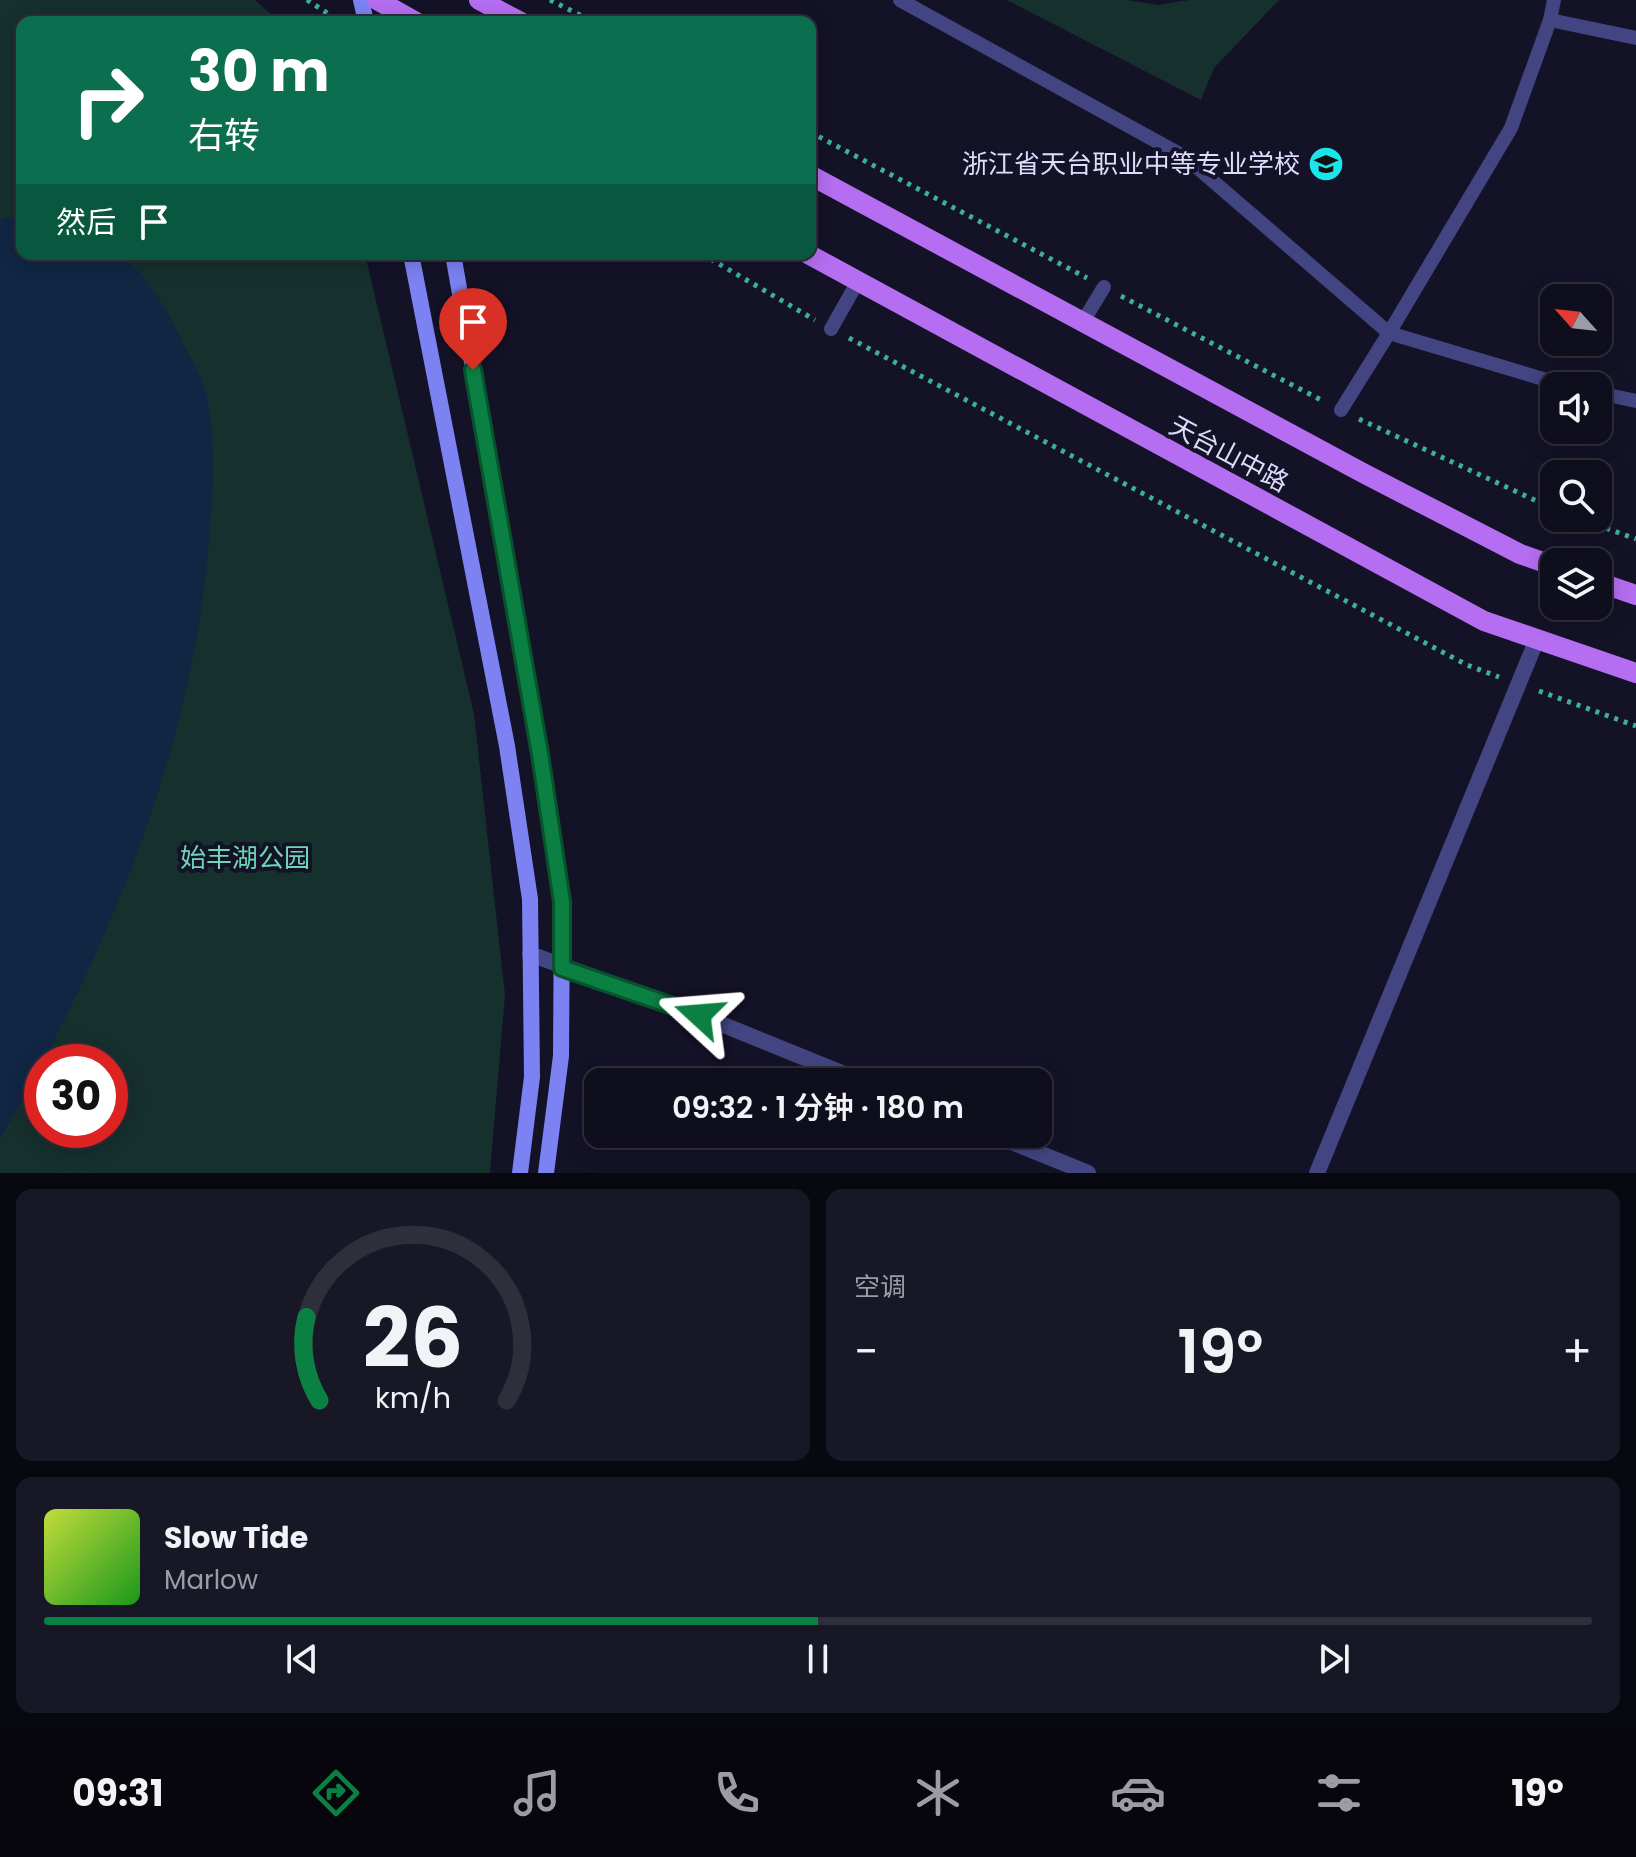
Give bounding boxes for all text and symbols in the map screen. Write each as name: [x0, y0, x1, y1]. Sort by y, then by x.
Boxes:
text: 30 m: [188, 32, 330, 111]
icon: right: [56, 48, 160, 152]
text: 右转: [188, 110, 260, 161]
school or university icon: 浙江省天台职业中等专业学校: [1307, 145, 1345, 183]
place label: 浙江省天台职业中等专业学校: [962, 146, 1300, 182]
icon: arrive: [132, 200, 176, 244]
text: 然后: [56, 201, 116, 244]
north arrow: [1540, 284, 1612, 356]
map controls: [1540, 284, 1612, 620]
pin: [439, 288, 507, 370]
icon: arrive: [451, 300, 495, 344]
button: sound: [1540, 372, 1612, 444]
street label: 天台山中路: [1163, 408, 1295, 500]
button: search: [1540, 460, 1612, 532]
button: layers: [1540, 548, 1612, 620]
park label: 始丰湖公园: [180, 840, 310, 876]
position arrow: [657, 973, 741, 1057]
speed limit sign: 30: [24, 1044, 128, 1148]
text: 09:32 · 1 分钟 · 180 m: [672, 1086, 964, 1129]
text: 空调: [854, 1269, 906, 1305]
text: 26: [363, 1280, 463, 1396]
text: 19°: [1177, 1310, 1263, 1394]
text: −: [854, 1321, 878, 1382]
text: +: [1562, 1321, 1592, 1382]
text: km/h: [375, 1378, 451, 1418]
text: Slow Tide: [164, 1516, 308, 1559]
text: Marlow: [164, 1562, 258, 1598]
icon: previous: [280, 1637, 324, 1681]
icon: pause: [796, 1637, 840, 1681]
icon: next: [1312, 1637, 1356, 1681]
icon: directions: [308, 1765, 364, 1821]
icon: music: [509, 1765, 565, 1821]
icon: phone: [709, 1765, 765, 1821]
icon: climate: [910, 1765, 966, 1821]
icon: car: [1110, 1765, 1166, 1821]
icon: filters: [1311, 1765, 1367, 1821]
text: 09:31: [72, 1768, 163, 1819]
text: 19°: [1511, 1768, 1564, 1819]

